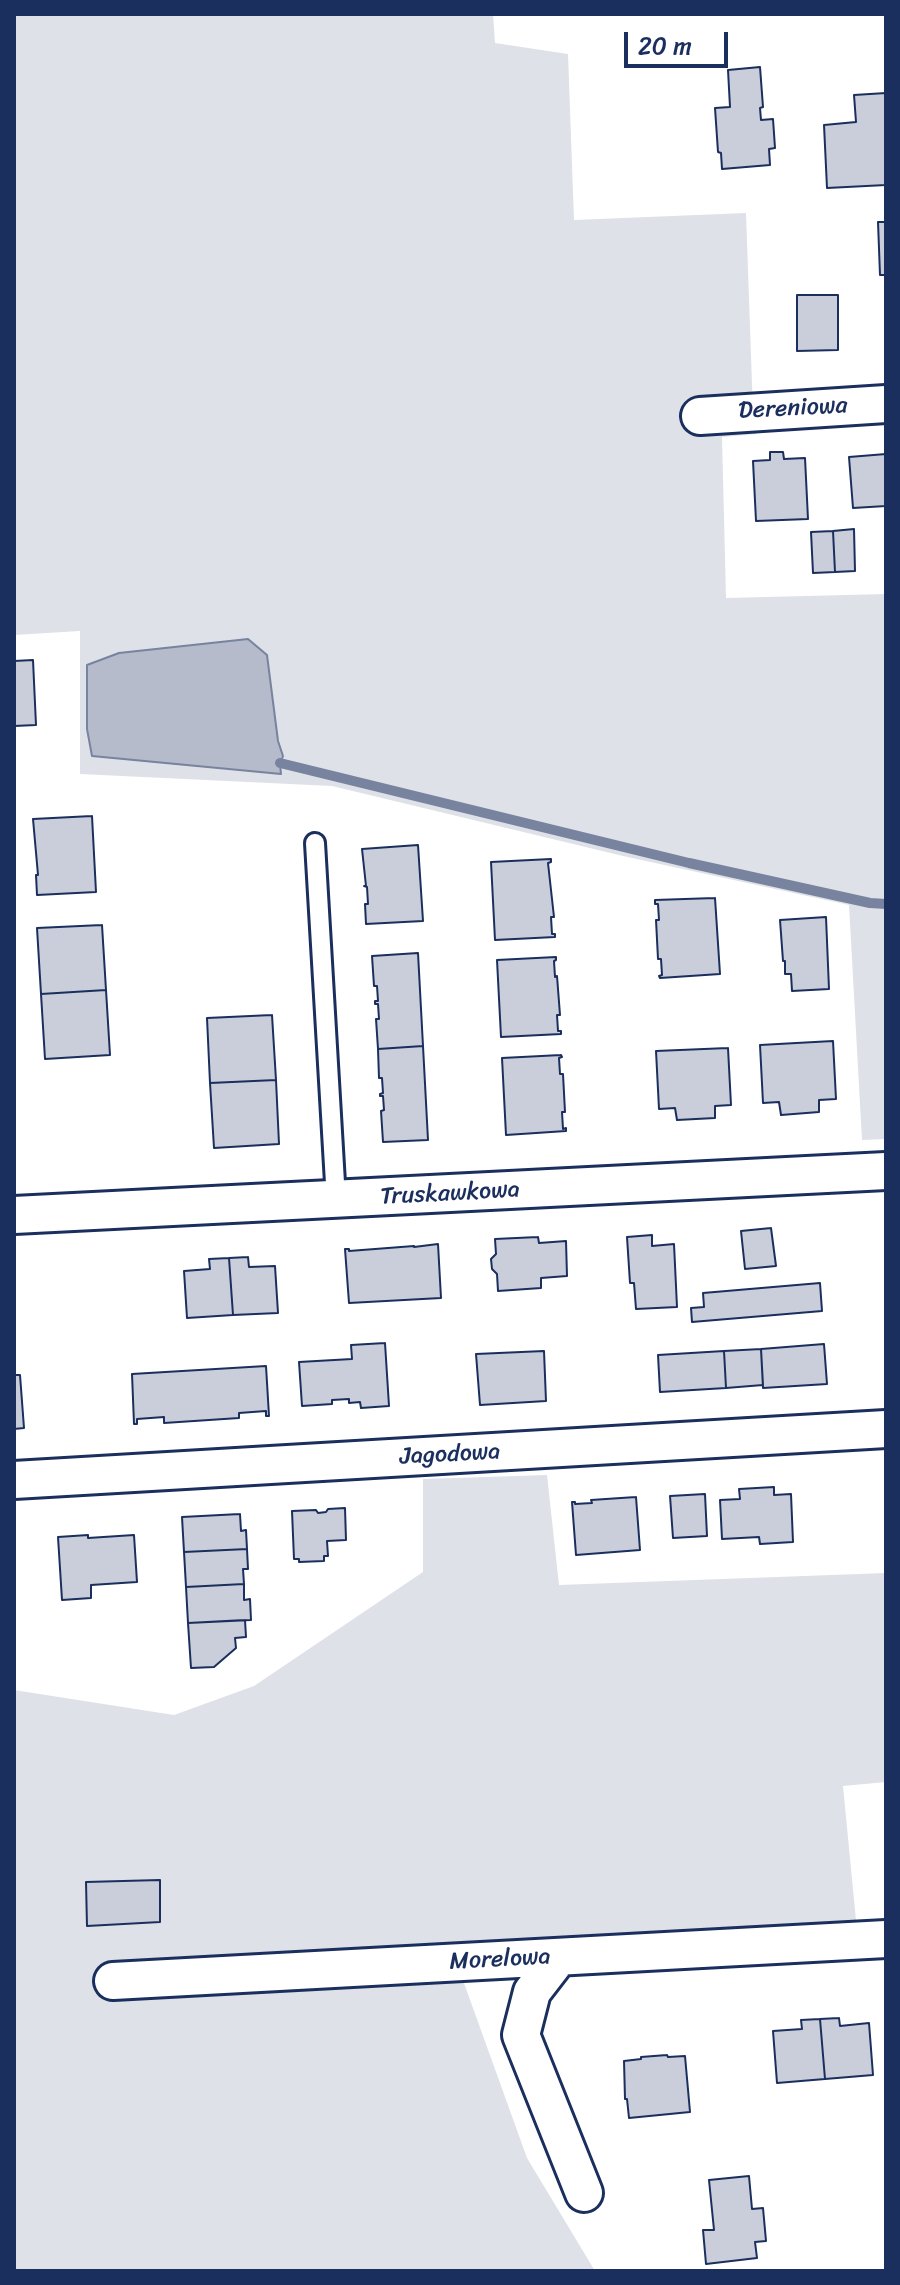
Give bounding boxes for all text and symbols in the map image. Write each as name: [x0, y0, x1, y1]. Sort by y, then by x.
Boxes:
scale bar: [628, 16, 732, 66]
text: 20 m: [638, 25, 692, 67]
street label: Dereniowa: [738, 392, 848, 426]
street label: Truskawkowa: [380, 1176, 520, 1212]
street label: Jagodowa: [399, 1438, 501, 1472]
street label: Morelowa: [449, 1943, 551, 1977]

